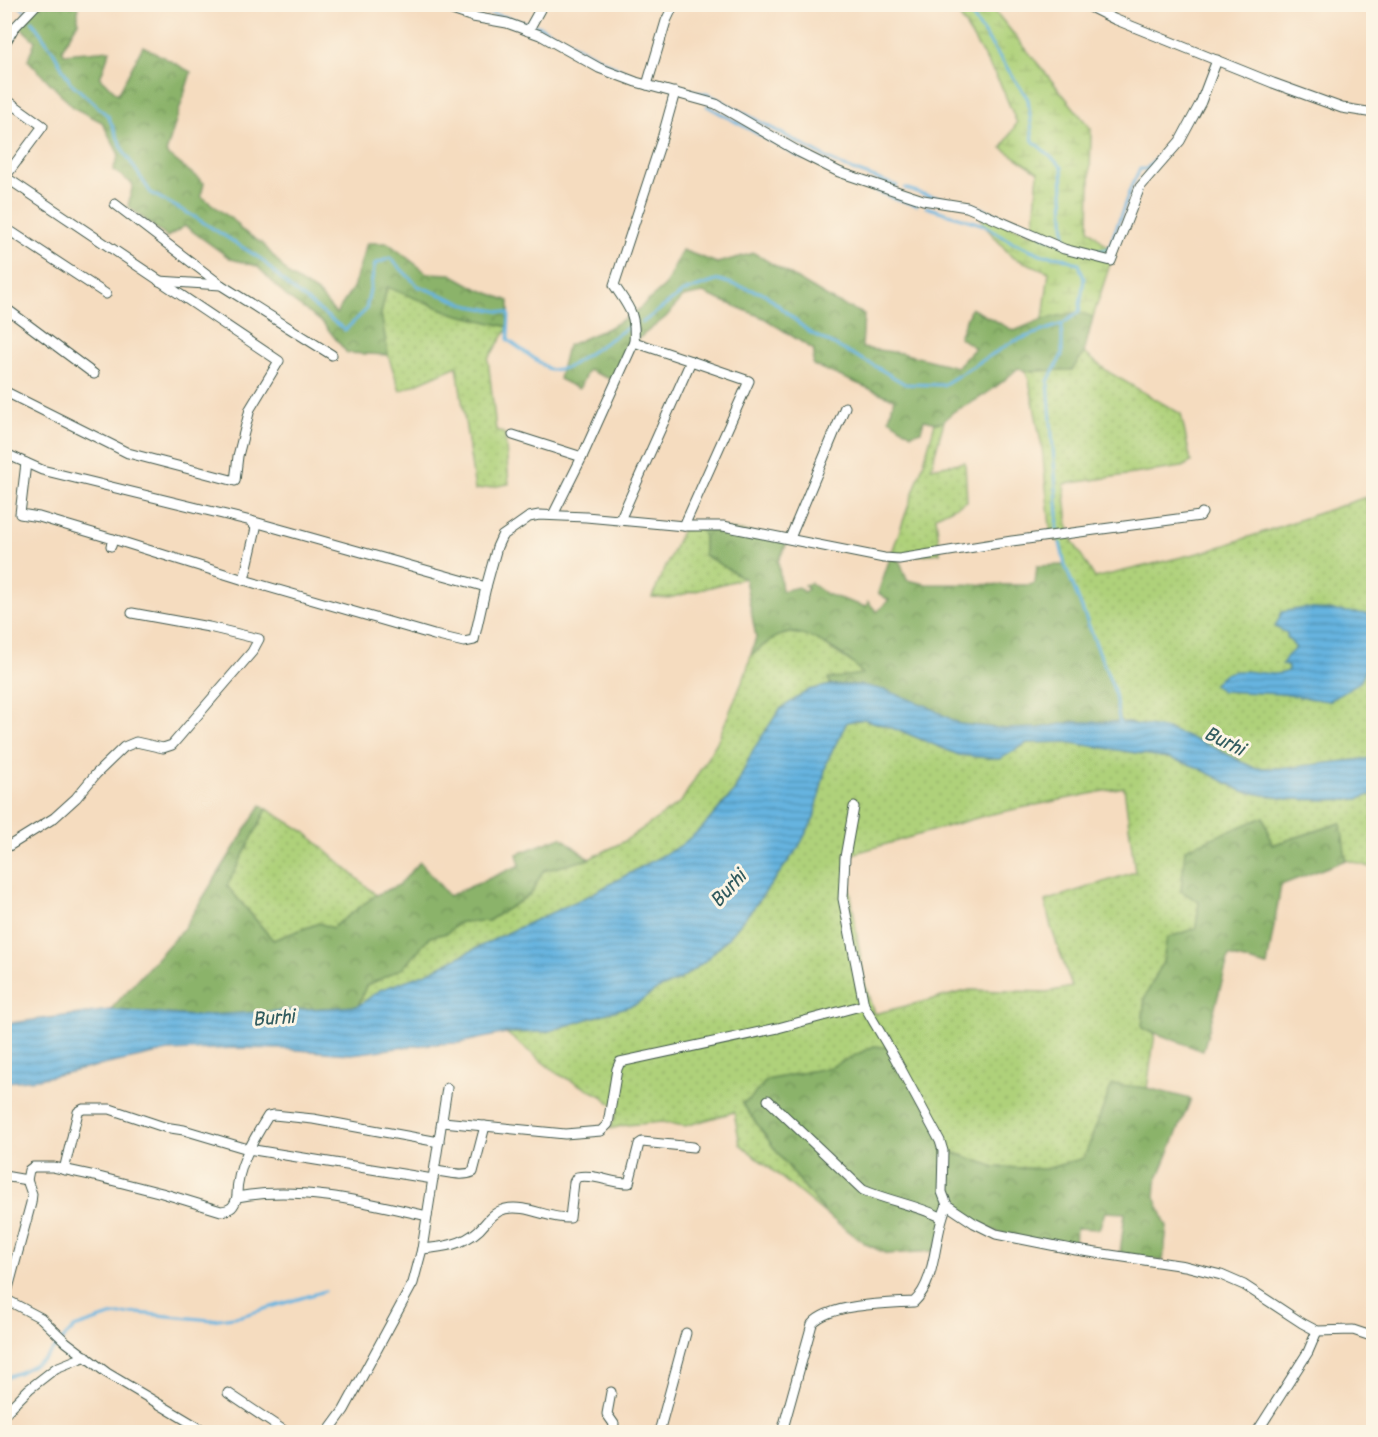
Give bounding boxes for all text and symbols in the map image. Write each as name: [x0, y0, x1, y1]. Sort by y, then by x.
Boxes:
water label: Burhi: [1200, 721, 1251, 763]
water label: Burhi: [705, 863, 754, 913]
water label: Burhi: [251, 1004, 298, 1032]

